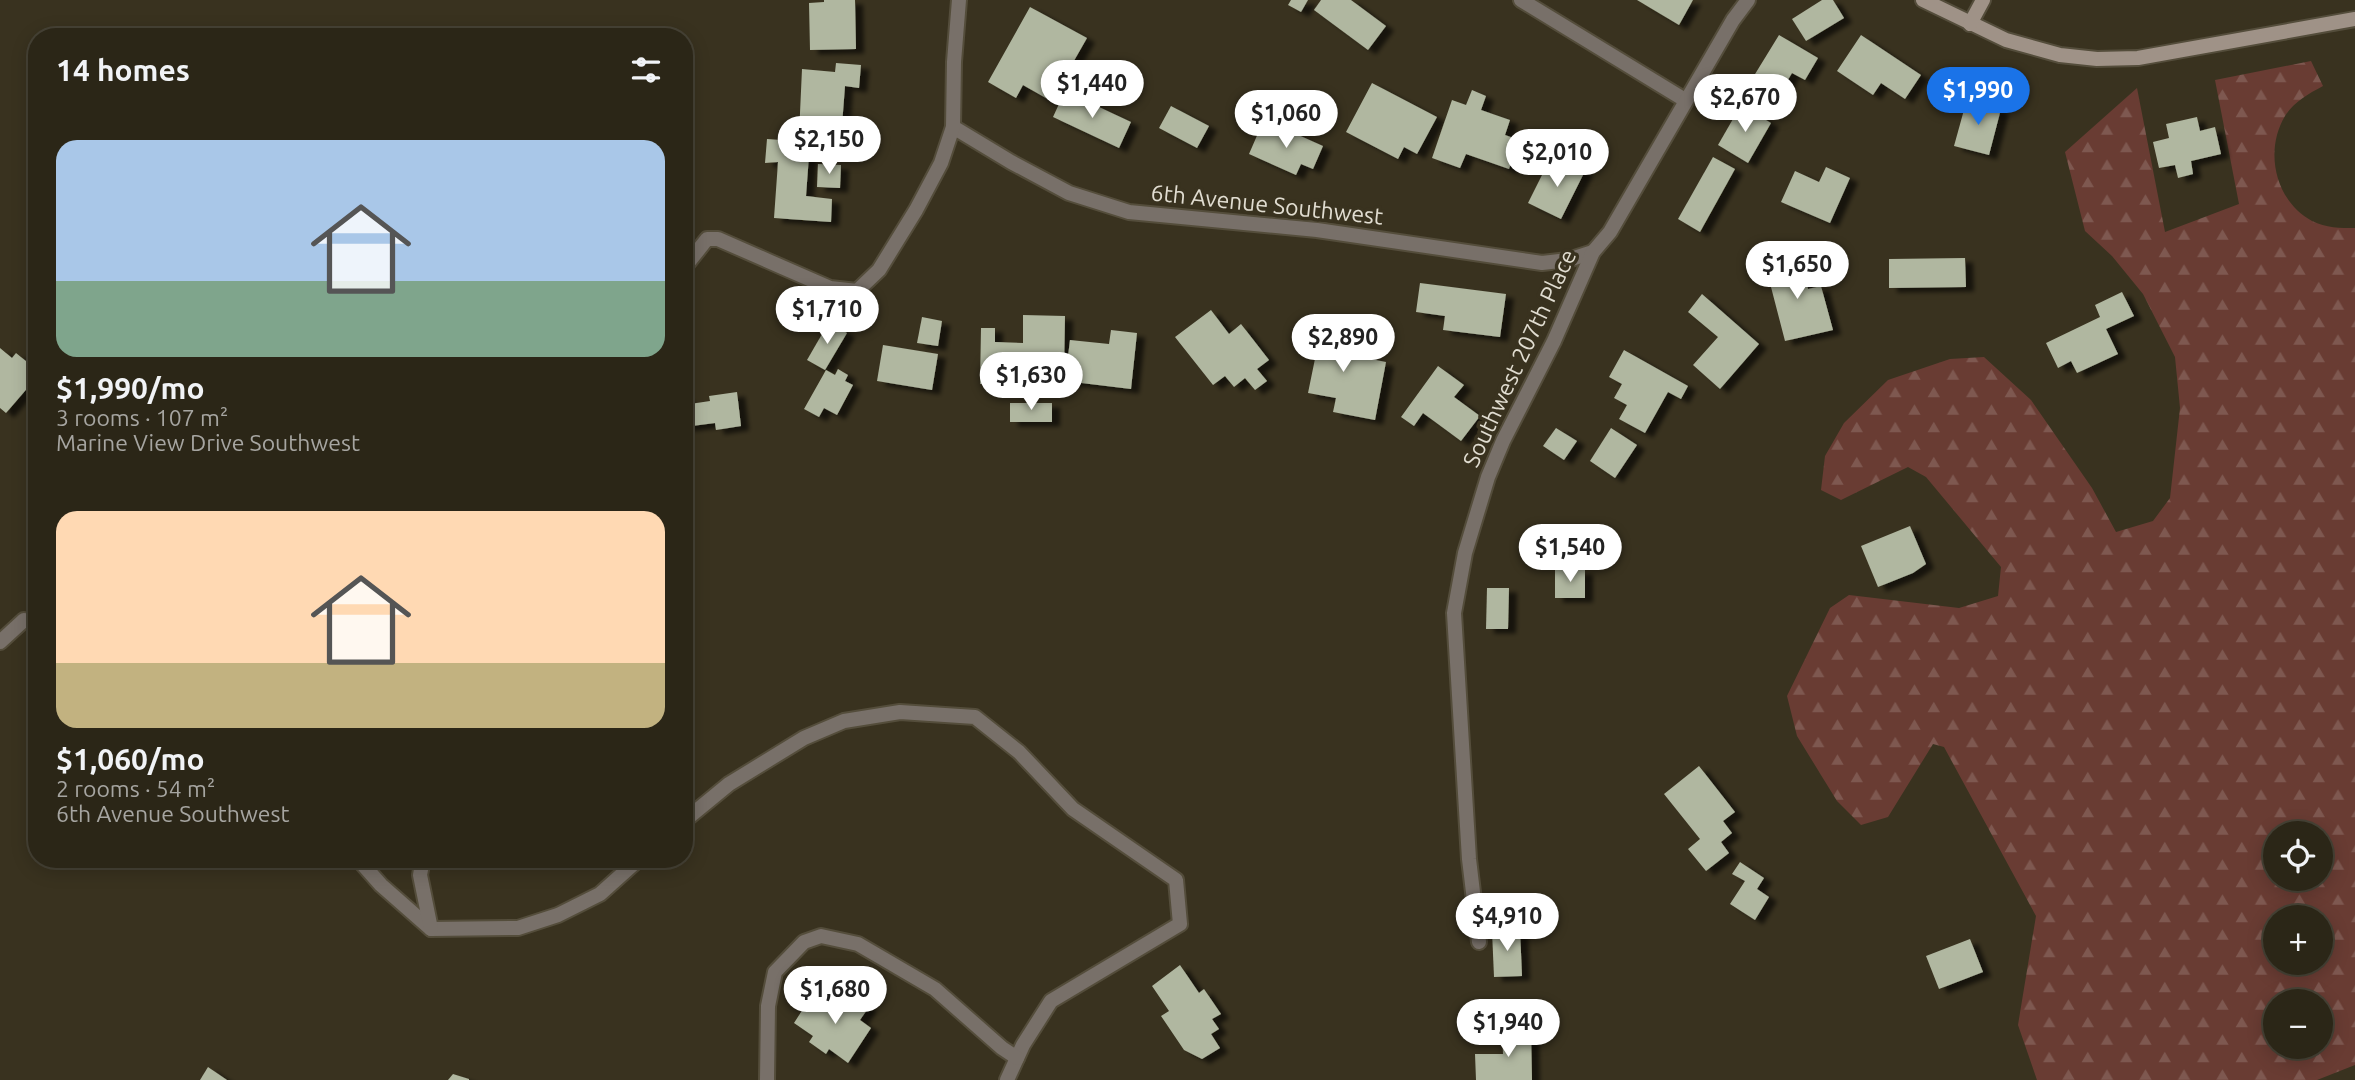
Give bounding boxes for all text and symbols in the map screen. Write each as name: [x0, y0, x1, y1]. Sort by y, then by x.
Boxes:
icon: filters: [627, 51, 665, 89]
text: 14 homes: [56, 53, 190, 87]
pin: $1,440: [1035, 60, 1149, 120]
pin: $1,990: [1921, 68, 2035, 127]
text: $1,440: [1057, 70, 1127, 95]
pin: $2,670: [1688, 74, 1802, 134]
text: $1,990: [1943, 77, 2013, 102]
text: $2,670: [1710, 84, 1780, 109]
pin: $1,060: [1229, 90, 1343, 150]
text: $1,060: [1251, 100, 1321, 125]
pin: $2,150: [772, 116, 886, 176]
text: $2,150: [794, 126, 864, 151]
pin: $2,010: [1500, 130, 1614, 189]
text: $2,010: [1522, 139, 1592, 164]
street label: 6th Avenue Southwest: [1150, 179, 1384, 229]
icon: home: [298, 186, 424, 312]
pin: $1,650: [1740, 242, 1854, 301]
street label: Southwest 207th Place: [1458, 245, 1580, 471]
text: $1,650: [1762, 251, 1832, 276]
pin: $1,710: [770, 286, 884, 346]
text: $1,710: [792, 296, 862, 321]
pin: $2,890: [1286, 314, 1400, 374]
text: $2,890: [1308, 324, 1378, 349]
pin: $1,630: [974, 352, 1088, 412]
text: $1,630: [996, 362, 1066, 387]
text: $1,990/mo: [56, 371, 205, 405]
text: 3 rooms · 107 m²: [56, 405, 228, 430]
text: Marine View Drive Southwest: [56, 430, 360, 455]
pin: $1,540: [1513, 524, 1627, 584]
text: $1,540: [1535, 534, 1605, 559]
icon: home: [298, 557, 424, 683]
text: $1,060/mo: [56, 742, 205, 776]
text: 2 rooms · 54 m²: [56, 776, 215, 801]
text: 6th Avenue Southwest: [56, 801, 290, 826]
map controls: [2263, 821, 2333, 1059]
button: locate: [2263, 821, 2333, 891]
pin: $4,910: [1450, 894, 1564, 953]
text: $4,910: [1472, 903, 1542, 928]
button: +: [2263, 905, 2333, 975]
pin: $1,680: [778, 967, 892, 1026]
text: $1,680: [800, 976, 870, 1001]
button: −: [2263, 989, 2333, 1059]
pin: $1,940: [1451, 1000, 1565, 1059]
text: $1,940: [1473, 1009, 1543, 1034]

